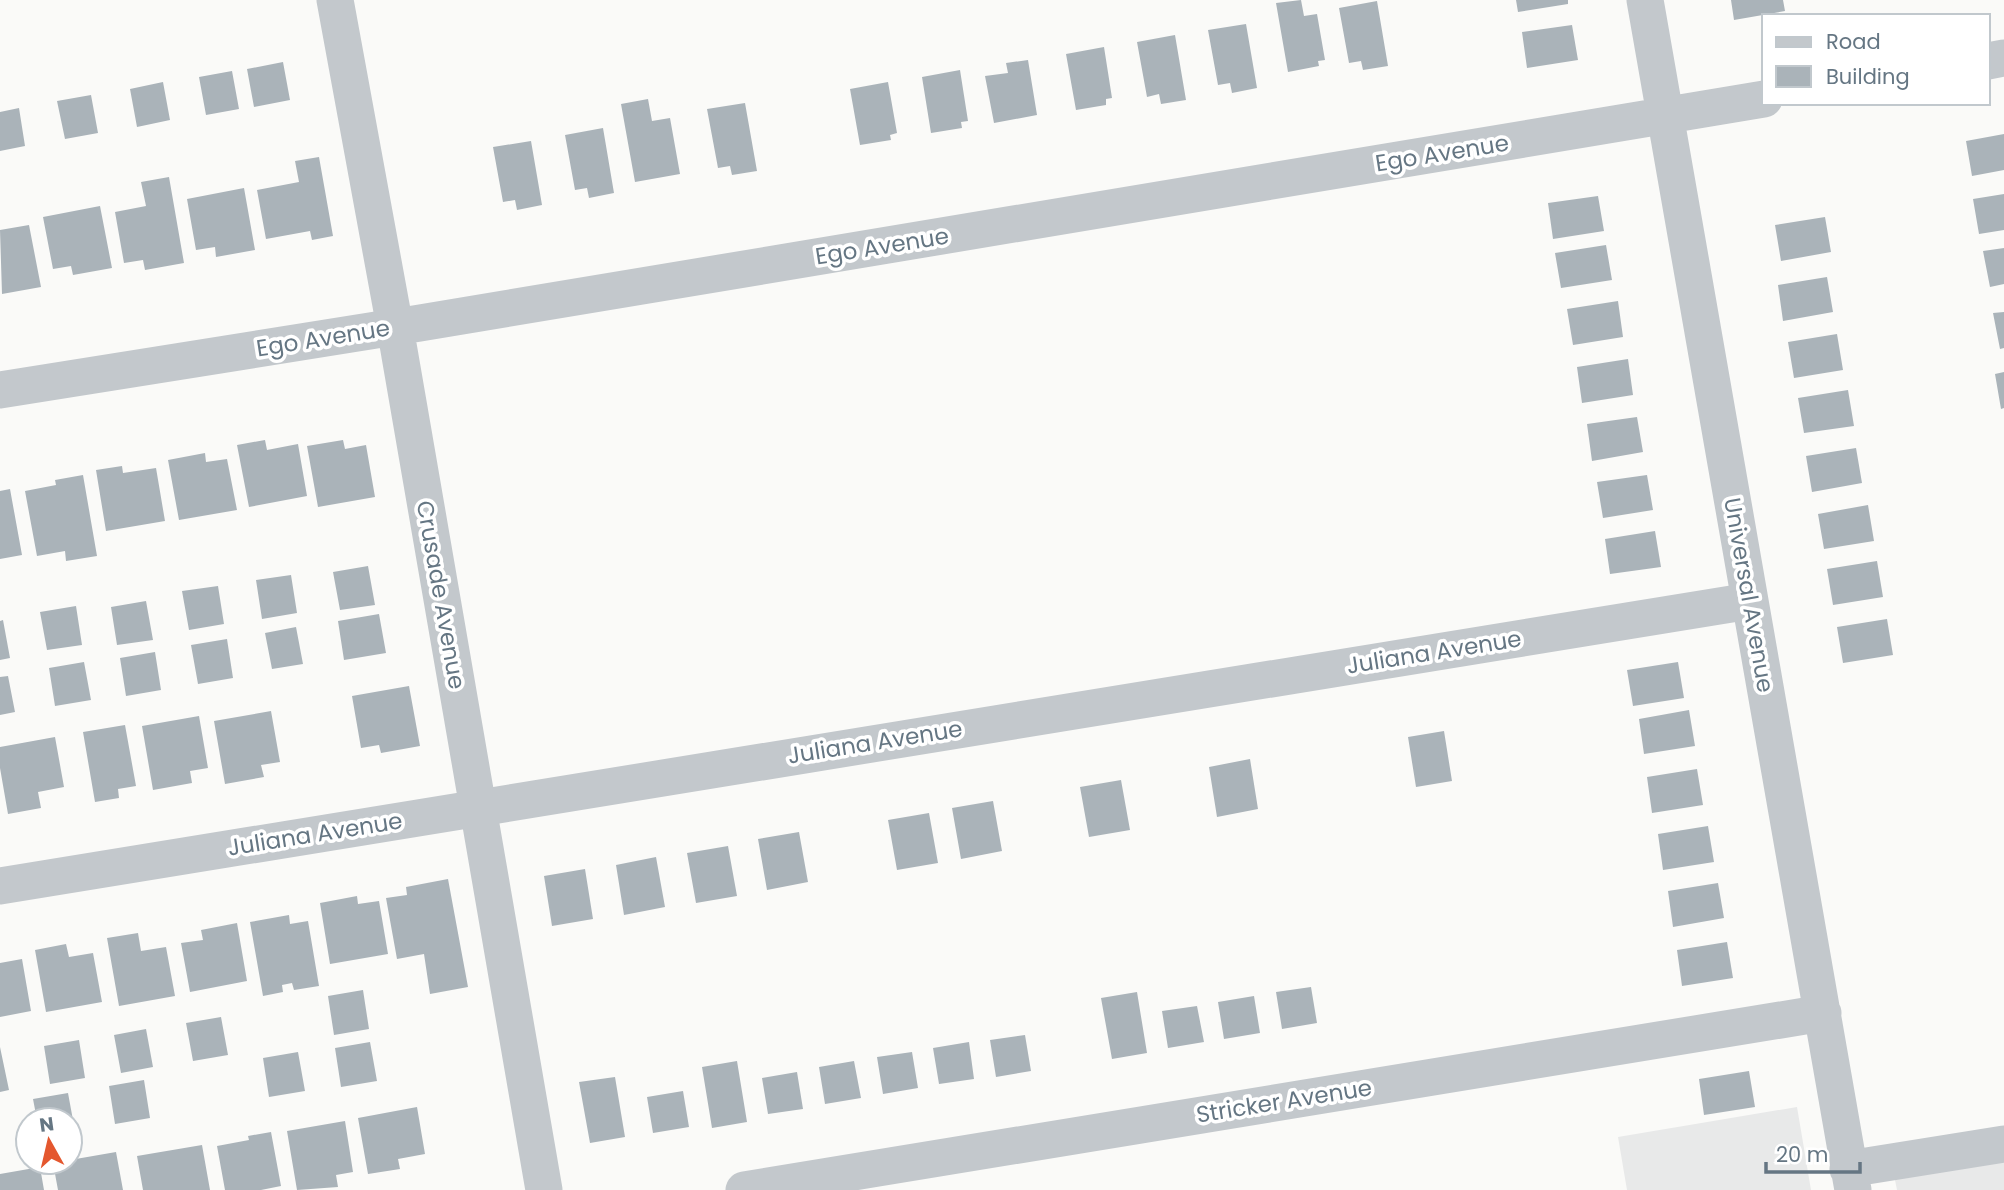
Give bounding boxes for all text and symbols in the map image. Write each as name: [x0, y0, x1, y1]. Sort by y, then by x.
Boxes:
legend: [1762, 14, 1990, 105]
text: Road: [1826, 27, 1881, 56]
text: Building: [1826, 62, 1910, 91]
street label: Ego Avenue: [1373, 127, 1511, 179]
street label: Ego Avenue: [813, 220, 951, 272]
street label: Ego Avenue: [254, 312, 392, 364]
street label: Universal Avenue: [1716, 495, 1782, 695]
street label: Crusade Avenue: [409, 498, 473, 692]
street label: Juliana Avenue: [1344, 622, 1524, 682]
street label: Juliana Avenue: [785, 712, 965, 772]
street label: Juliana Avenue: [225, 804, 405, 864]
street label: Stricker Avenue: [1194, 1071, 1374, 1131]
north arrow: [14, 1106, 84, 1176]
text: N: [38, 1110, 56, 1139]
scale bar: [1766, 1130, 1860, 1174]
text: 20 m: [1776, 1140, 1829, 1169]

